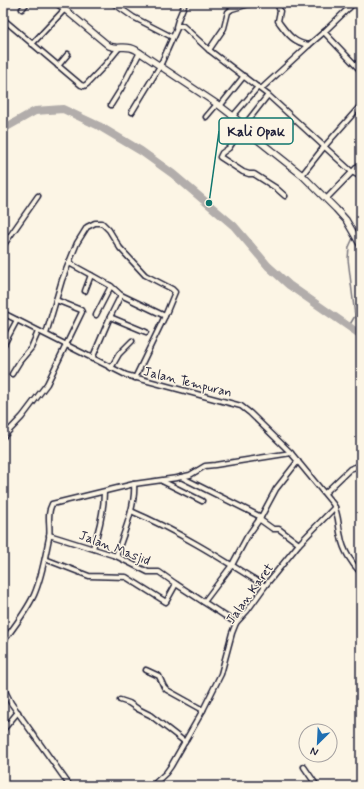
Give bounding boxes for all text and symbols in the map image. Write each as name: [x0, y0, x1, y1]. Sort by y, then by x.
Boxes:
callout: Kali Opak: [219, 118, 293, 144]
text: Kali Opak: [227, 123, 285, 141]
street label: Jalan Tempuran: [141, 363, 234, 402]
street label: Jalan Masjid: [76, 527, 153, 570]
street label: Jalan Karet: [222, 560, 278, 628]
north arrow: [298, 723, 338, 763]
text: N: [308, 743, 321, 759]

